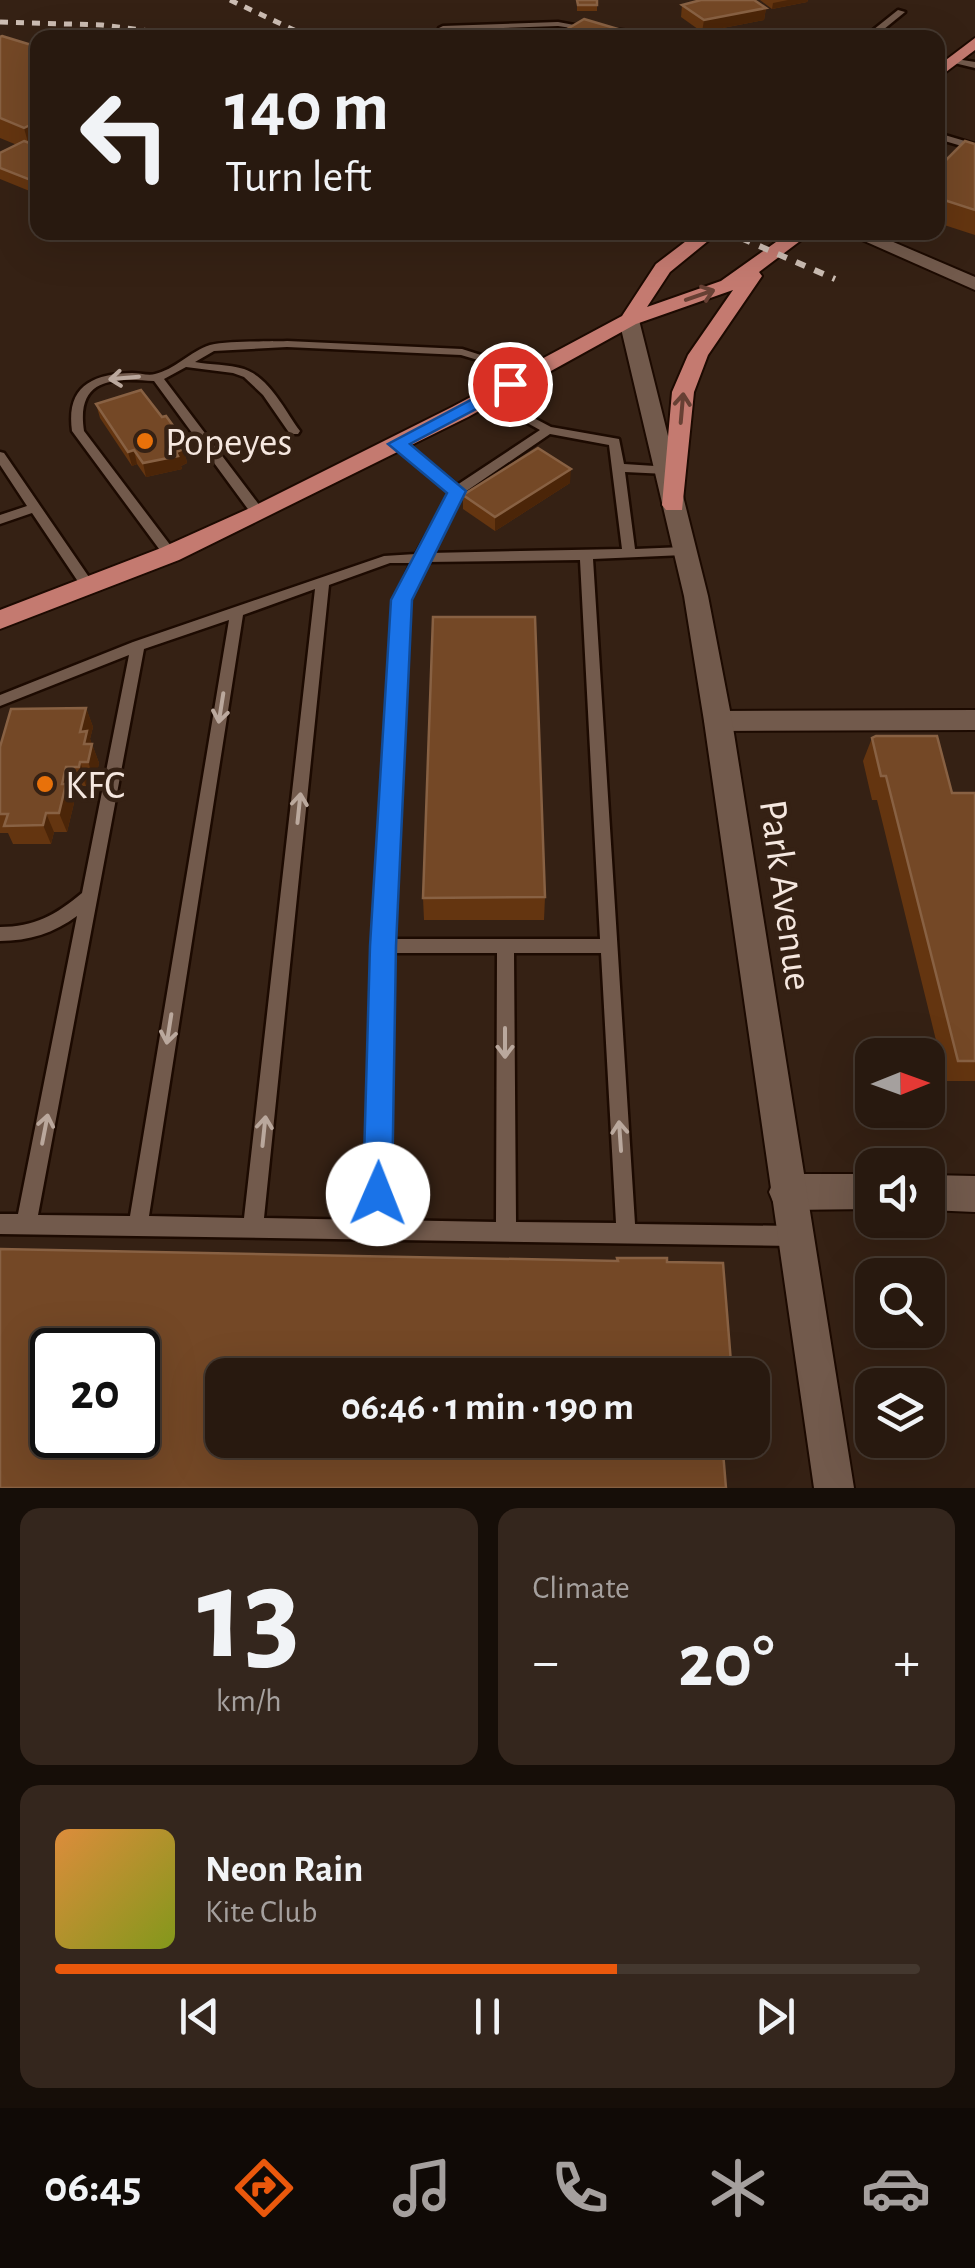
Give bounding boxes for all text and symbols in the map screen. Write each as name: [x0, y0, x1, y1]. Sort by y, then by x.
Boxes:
icon: left: [60, 70, 190, 200]
text: 140 m: [225, 73, 389, 143]
text: Turn left: [225, 155, 372, 200]
one-way arrow: [683, 285, 714, 303]
pin: [468, 342, 553, 427]
icon: arrive: [483, 357, 538, 412]
one-way arrow: [108, 369, 140, 388]
one-way arrow: [673, 392, 692, 424]
place label: Popeyes: [165, 423, 292, 463]
marker: Popeyes: [134, 430, 156, 452]
one-way arrow: [211, 692, 230, 724]
place label: KFC: [65, 766, 125, 806]
marker: KFC: [34, 773, 56, 795]
one-way arrow: [290, 792, 309, 824]
street label: Park Avenue: [752, 797, 818, 993]
one-way arrow: [160, 1013, 178, 1045]
one-way arrow: [496, 1026, 514, 1058]
north arrow: [855, 1038, 945, 1128]
map controls: [855, 1038, 945, 1458]
one-way arrow: [36, 1114, 55, 1146]
one-way arrow: [255, 1115, 274, 1147]
one-way arrow: [610, 1120, 629, 1152]
position arrow: [326, 1142, 430, 1246]
button: sound: [855, 1148, 945, 1238]
button: search: [855, 1258, 945, 1348]
speed limit sign: 20: [30, 1328, 160, 1458]
button: layers: [855, 1368, 945, 1458]
text: 06:46 · 1 min · 190 m: [341, 1389, 634, 1427]
text: 13: [197, 1552, 300, 1682]
text: Climate: [533, 1572, 630, 1604]
text: 20°: [678, 1625, 774, 1700]
text: −: [533, 1635, 559, 1690]
text: +: [894, 1635, 920, 1690]
text: km/h: [216, 1685, 282, 1717]
text: Neon Rain: [205, 1851, 363, 1889]
text: Kite Club: [205, 1896, 317, 1928]
icon: previous: [172, 1989, 227, 2044]
icon: pause: [460, 1989, 515, 2044]
icon: next: [748, 1989, 803, 2044]
icon: directions: [229, 2153, 299, 2223]
icon: music: [387, 2153, 457, 2223]
icon: phone: [545, 2153, 615, 2223]
icon: climate: [703, 2153, 773, 2223]
icon: car: [861, 2153, 931, 2223]
text: 06:45: [44, 2165, 142, 2210]

